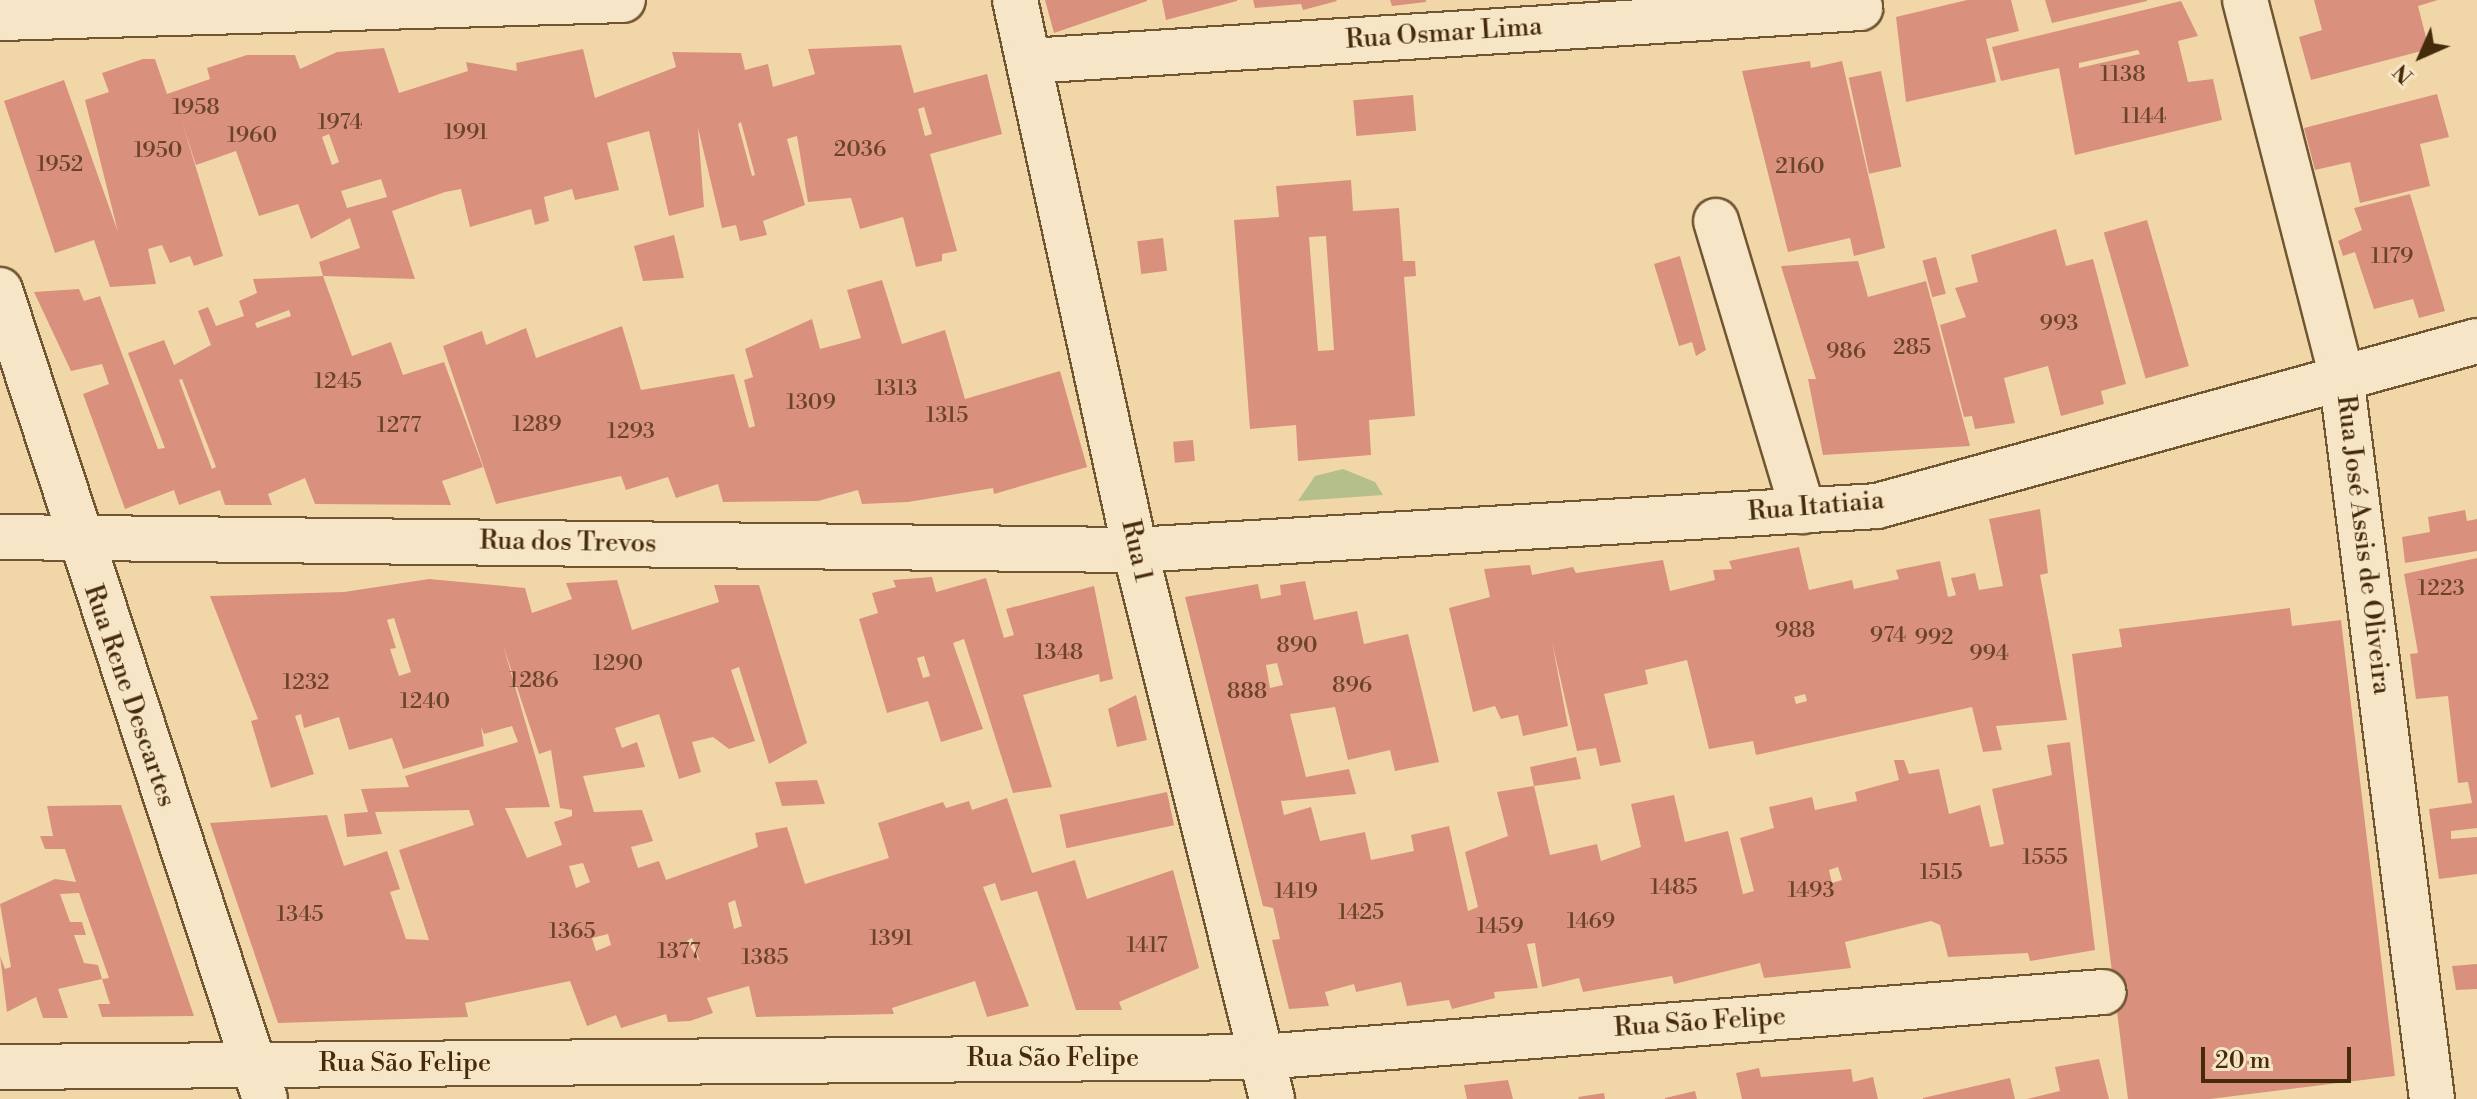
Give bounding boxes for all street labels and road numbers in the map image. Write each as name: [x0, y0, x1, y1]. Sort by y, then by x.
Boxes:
street label: Rua Osmar Lima: [1345, 12, 1543, 56]
street label: Rua José Assis de Oliveira: [2329, 394, 2397, 696]
street label: Rua Itatiaia: [1747, 486, 1885, 528]
street label: Rua 1: [1114, 517, 1158, 585]
street label: Rua dos Trevos: [479, 526, 657, 560]
street label: Rua Rene Descartes: [76, 581, 182, 811]
street label: Rua São Felipe: [1613, 1001, 1787, 1045]
street label: Rua São Felipe: [967, 1043, 1139, 1075]
street label: Rua São Felipe: [319, 1048, 491, 1080]

